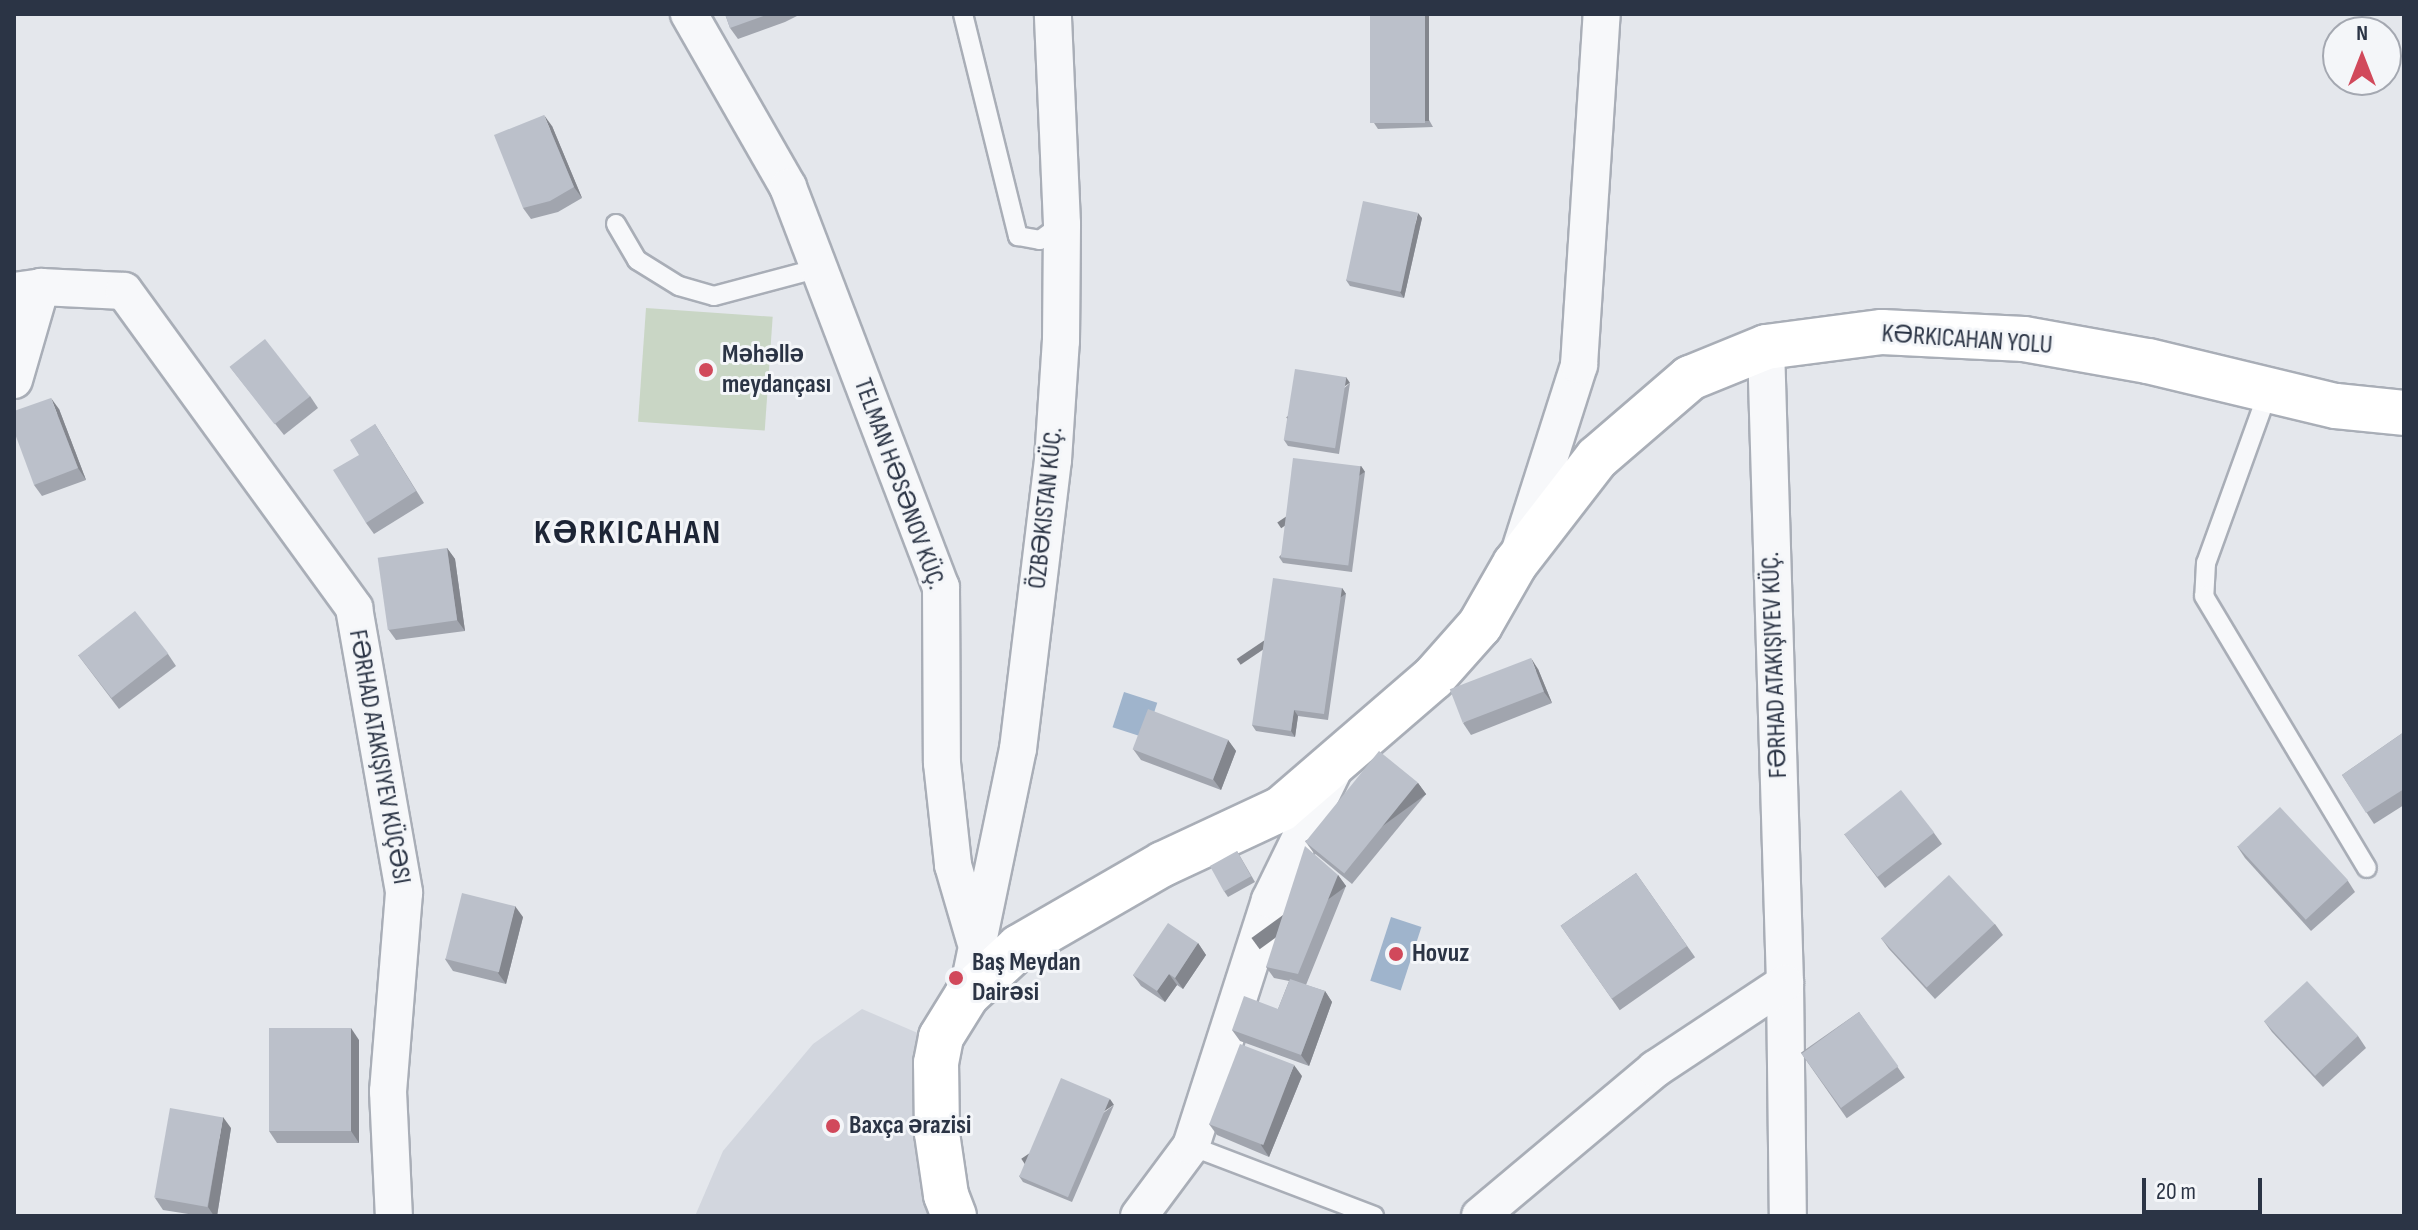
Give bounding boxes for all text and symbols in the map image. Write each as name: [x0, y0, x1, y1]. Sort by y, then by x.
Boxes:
north arrow: [2322, 16, 2402, 96]
text: N: [2356, 20, 2368, 47]
street label: KƏRKICAHAN YOLU: [1881, 318, 2053, 362]
place label: Məhəllə meydançası: [722, 339, 831, 400]
marker: Məhəllə meydançası: [697, 361, 715, 379]
street label: TELMAN HƏSƏNOV KÜÇ.: [846, 374, 952, 594]
street label: ÖZBƏKISTAN KÜÇ.: [1022, 426, 1070, 590]
district label: KƏRKICAHAN: [534, 513, 722, 553]
street label: FƏRHAD ATAKIŞIYEV KÜÇ.: [1755, 551, 1795, 779]
street label: FƏRHAD ATAKIŞIYEV KÜÇƏSI: [341, 627, 417, 887]
place label: Hovuz: [1412, 938, 1469, 970]
marker: Hovuz: [1387, 945, 1405, 963]
place label: Baş Meydan Dairəsi: [972, 947, 1081, 1008]
marker: Baş Meydan Dairəsi: [947, 969, 965, 987]
place label: Baxça ərazisi: [849, 1110, 971, 1142]
marker: Baxça ərazisi: [824, 1117, 842, 1135]
scale bar: [2146, 1162, 2266, 1212]
text: 20 m: [2156, 1177, 2196, 1206]

